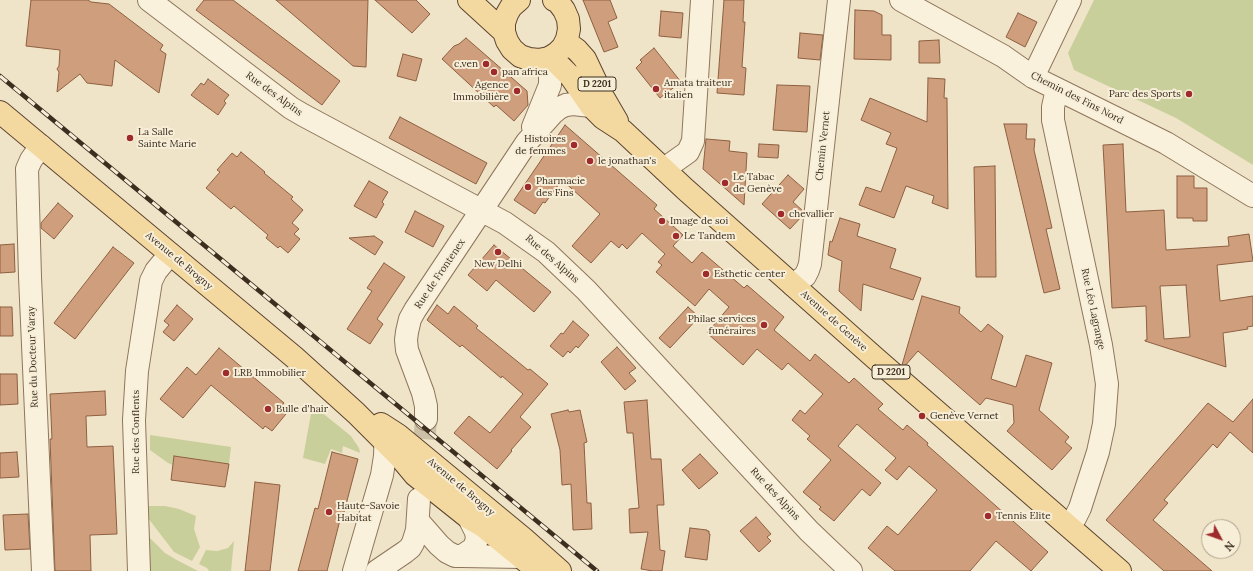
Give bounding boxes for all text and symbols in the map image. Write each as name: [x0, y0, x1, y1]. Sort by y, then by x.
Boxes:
place label: c.ven: [454, 58, 478, 70]
marker: c.ven: [481, 59, 491, 69]
place label: pan africa: [502, 66, 548, 78]
marker: pan africa: [489, 67, 499, 77]
street label: Rue des Alpins: [243, 69, 305, 119]
street label: Chemin des Fins Nord: [1029, 69, 1125, 127]
road number: D 2201: [578, 77, 616, 91]
place label: Amata traiteur italien: [664, 77, 732, 100]
place label: Agence Immobilière: [453, 79, 509, 102]
marker: Amata traiteur italien: [651, 84, 661, 94]
marker: Agence Immobilière: [512, 86, 522, 96]
place label: Parc des Sports: [1109, 88, 1181, 100]
marker: Parc des Sports: [1184, 89, 1194, 99]
street label: Chemin Vernet: [813, 111, 833, 181]
place label: La Salle Sainte Marie: [138, 126, 196, 150]
marker: La Salle Sainte Marie: [125, 133, 135, 143]
place label: Histoires de femmes: [515, 133, 566, 156]
marker: Histoires de femmes: [569, 140, 579, 150]
place label: le jonathan's: [598, 155, 656, 167]
marker: le jonathan's: [585, 156, 595, 166]
place label: Le Tabac de Genève: [733, 171, 782, 194]
place label: Pharmacie des Fins: [536, 175, 585, 198]
marker: Le Tabac de Genève: [720, 178, 730, 188]
marker: Pharmacie des Fins: [523, 182, 533, 192]
place label: chevallier: [789, 208, 834, 220]
marker: chevallier: [776, 209, 786, 219]
place label: Image de soi: [670, 215, 728, 227]
marker: Image de soi: [657, 216, 667, 226]
street label: Avenue de Brogny: [143, 230, 215, 292]
place label: Le Tandem: [684, 230, 736, 242]
marker: Le Tandem: [671, 231, 681, 241]
street label: Rue des Alpins: [523, 232, 581, 286]
street label: Rue de Frontenex: [412, 237, 468, 311]
marker: New Delhi: [493, 247, 503, 257]
place label: New Delhi: [474, 258, 522, 270]
street label: Rue Léo Lagrange: [1079, 267, 1107, 351]
place label: Esthetic center: [714, 268, 785, 280]
marker: Esthetic center: [701, 269, 711, 279]
street label: Avenue de Genève: [798, 288, 870, 354]
street label: Rue du Docteur Varay: [25, 306, 41, 408]
place label: Philae services funéraires: [688, 313, 756, 336]
marker: Philae services funéraires: [759, 320, 769, 330]
road number: D 2201: [872, 365, 910, 379]
place label: LRB Immobilier: [234, 367, 306, 379]
marker: LRB Immobilier: [221, 368, 231, 378]
street label: Rue des Conflents: [130, 390, 142, 474]
place label: Bulle d'hair: [276, 403, 328, 415]
marker: Bulle d'hair: [263, 404, 273, 414]
place label: Genève Vernet: [930, 410, 999, 422]
marker: Genève Vernet: [917, 411, 927, 421]
street label: Avenue de Brogny: [425, 456, 497, 518]
street label: Rue des Alpins: [748, 465, 802, 523]
place label: Haute-Savoie Habitat: [337, 500, 400, 524]
marker: Haute-Savoie Habitat: [324, 507, 334, 517]
place label: Tennis Elite: [996, 510, 1051, 522]
marker: Tennis Elite: [983, 511, 993, 521]
north arrow: [1201, 519, 1241, 559]
text: N: [1221, 538, 1237, 554]

